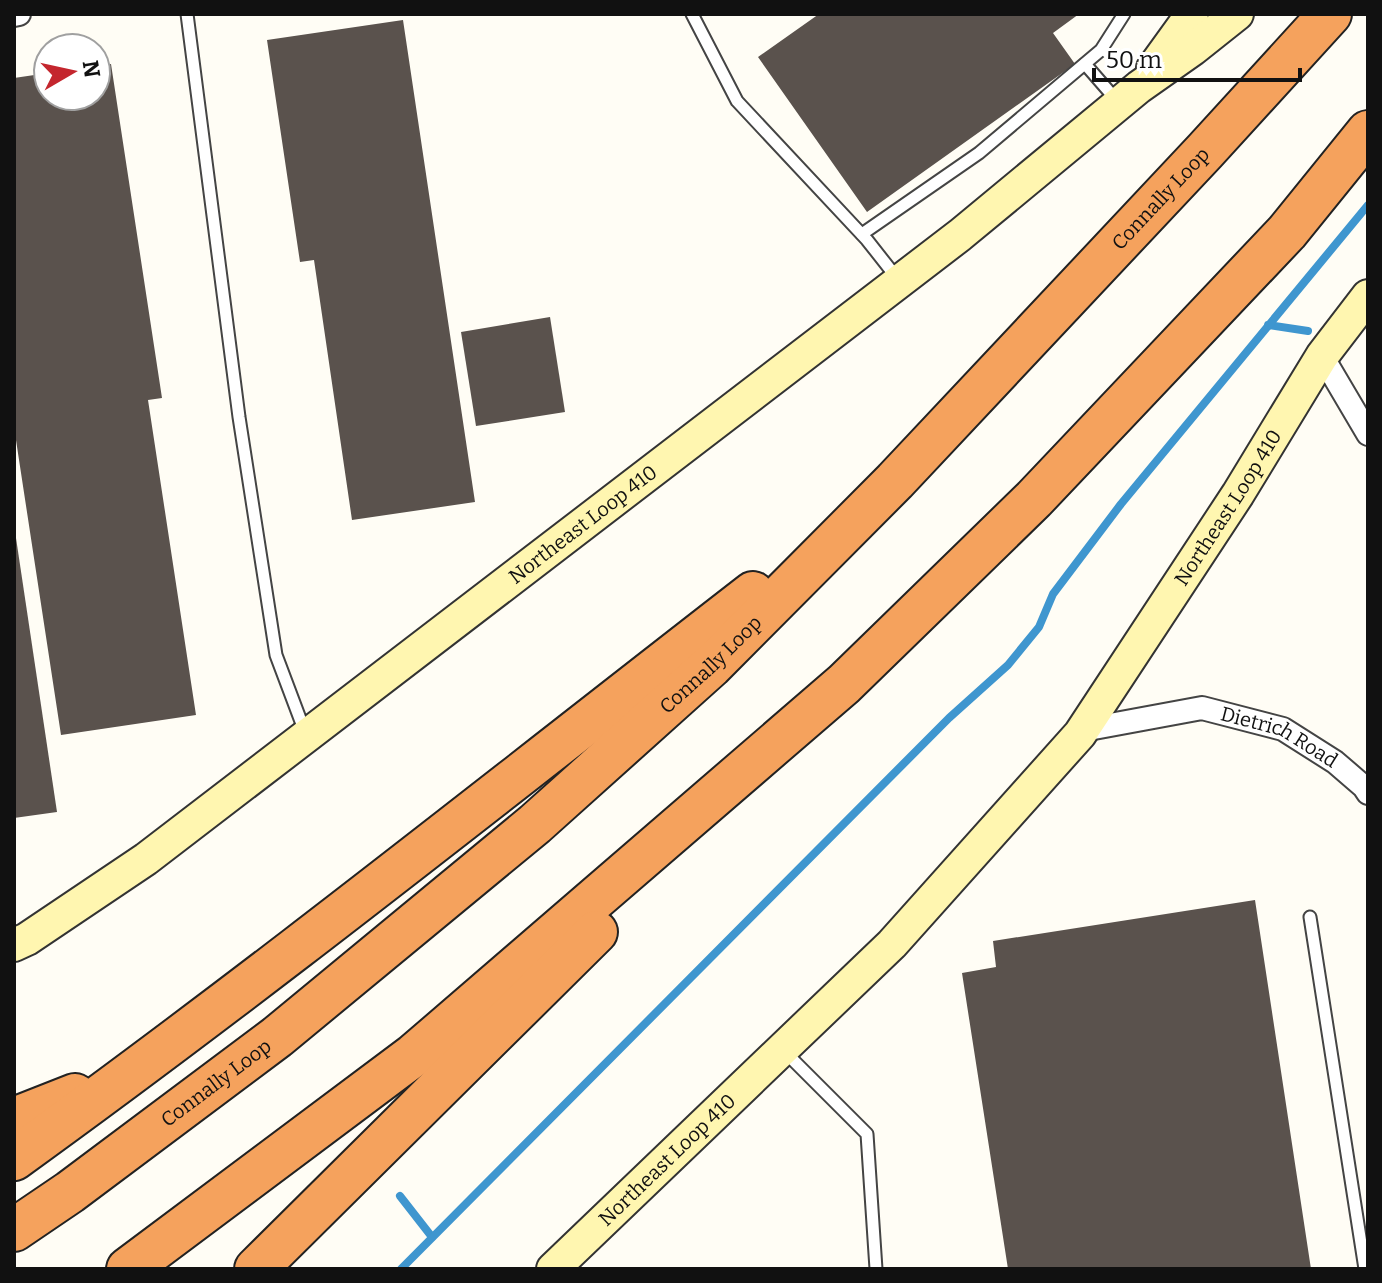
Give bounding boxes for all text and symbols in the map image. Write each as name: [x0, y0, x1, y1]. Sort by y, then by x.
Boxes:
north arrow: [32, 32, 112, 112]
scale bar: [1094, 32, 1300, 82]
text: 50 m: [1106, 46, 1162, 74]
text: N: [77, 58, 106, 79]
street label: Connally Loop: [1107, 142, 1214, 255]
street label: Northeast Loop 410: [1169, 425, 1286, 590]
street label: Northeast Loop 410: [504, 460, 662, 589]
street label: Connally Loop: [654, 610, 766, 718]
street label: Dietrich Road: [1218, 701, 1342, 773]
street label: Connally Loop: [156, 1034, 276, 1132]
street label: Northeast Loop 410: [594, 1089, 740, 1231]

